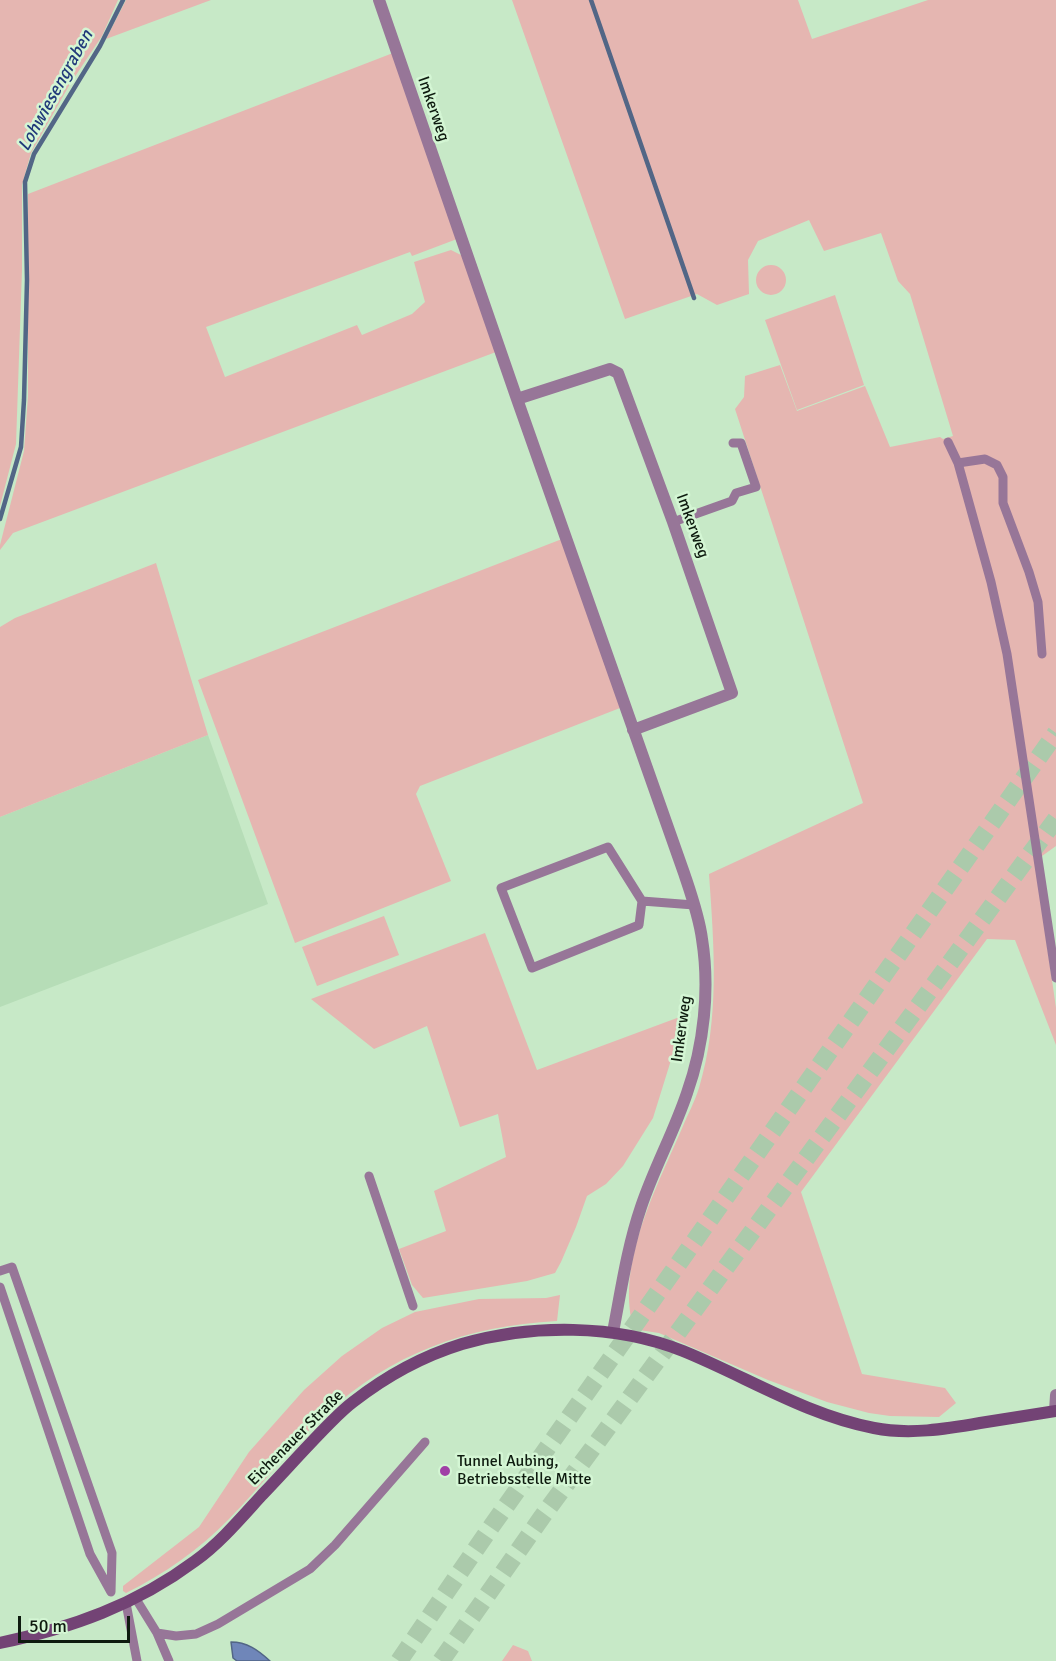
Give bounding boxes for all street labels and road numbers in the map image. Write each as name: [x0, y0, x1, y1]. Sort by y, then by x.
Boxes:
street label: Imkerweg: [413, 74, 453, 144]
street label: Imkerweg: [671, 491, 713, 561]
street label: Imkerweg: [668, 994, 696, 1064]
street label: Eichenauer Straße: [244, 1386, 348, 1490]

